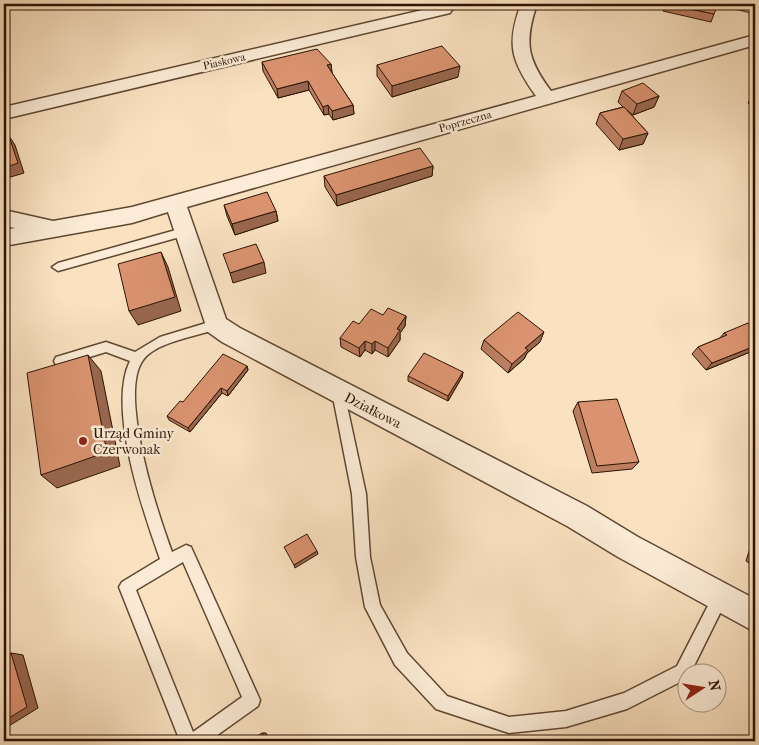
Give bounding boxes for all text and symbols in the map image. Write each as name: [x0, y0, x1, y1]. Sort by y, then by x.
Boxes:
street label: Piaskowa: [202, 50, 247, 73]
street label: Poprzeczna: [437, 108, 494, 135]
street label: Działkowa: [341, 389, 405, 432]
place label: Urząd Gminy Czerwonak: [93, 425, 175, 458]
marker: Urząd Gminy Czerwonak: [77, 435, 89, 447]
north arrow: [676, 662, 726, 712]
text: N: [705, 678, 724, 693]

